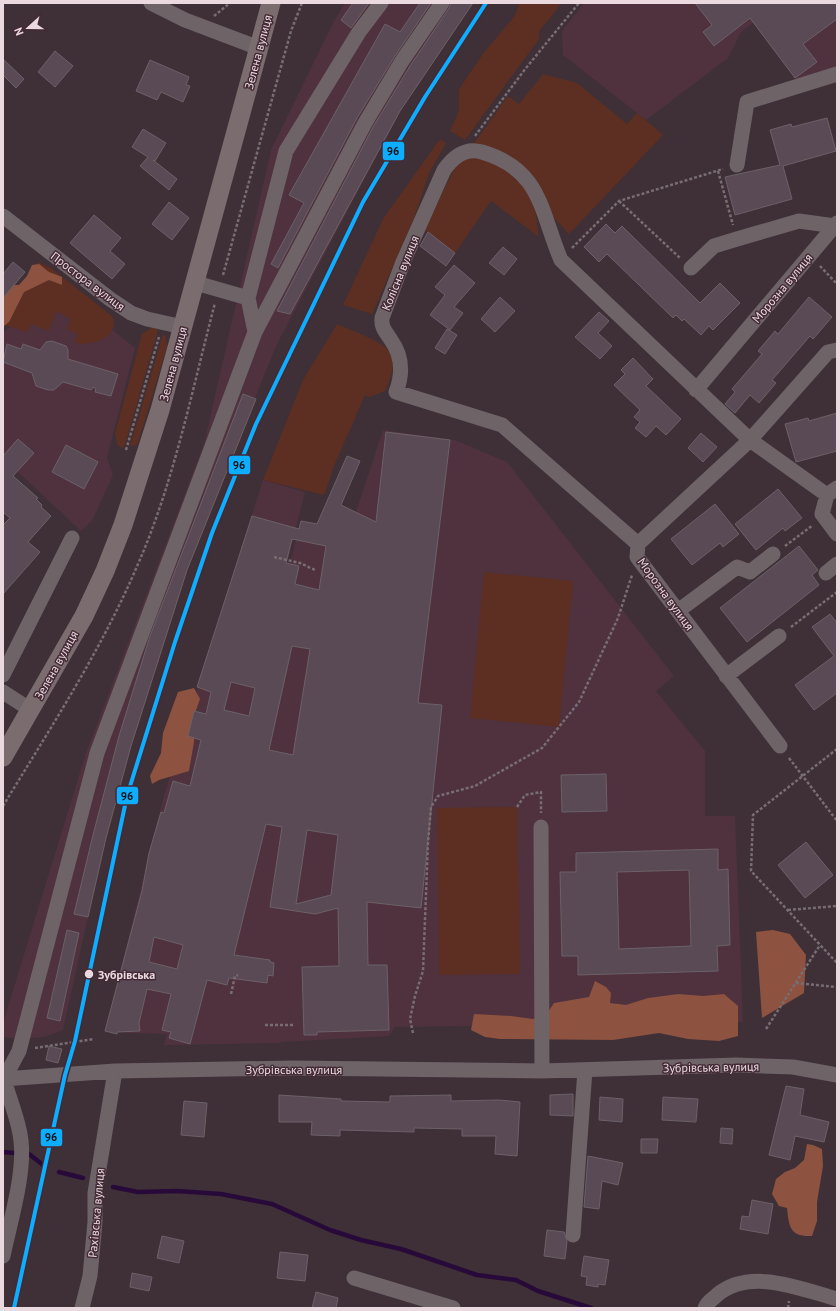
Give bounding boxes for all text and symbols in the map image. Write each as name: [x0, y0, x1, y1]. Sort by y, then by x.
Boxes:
north arrow: [8, 8, 48, 48]
street label: Зелена вулиця: [241, 13, 275, 91]
text: N: [11, 26, 26, 37]
line badge: 96: [382, 141, 405, 161]
text: 96: [387, 144, 399, 158]
street label: Колісна вулиця: [378, 233, 422, 313]
street label: Простора вулиця: [48, 248, 128, 314]
street label: Морозна вулиця: [749, 250, 815, 326]
street label: Зелена вулиця: [156, 325, 190, 403]
line badge: 96: [228, 455, 251, 475]
text: 96: [233, 458, 245, 472]
street label: Морозна вулиця: [635, 555, 697, 633]
street label: Зелена вулиця: [31, 628, 81, 702]
line badge: 96: [116, 786, 139, 805]
text: 96: [121, 789, 133, 803]
place label: Зубрівська: [98, 967, 155, 982]
marker: Зубрівська: [83, 968, 95, 980]
street label: Зубрівська вулиця: [663, 1059, 759, 1075]
street label: Зубрівська вулиця: [246, 1062, 342, 1077]
line badge: 96: [40, 1128, 63, 1147]
text: 96: [45, 1130, 57, 1144]
street label: Рахівська вулиця: [85, 1168, 107, 1258]

